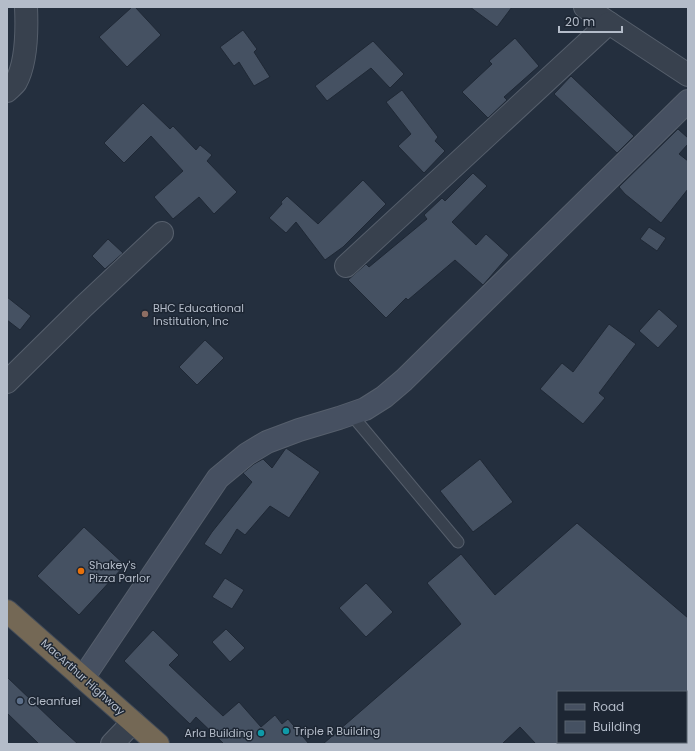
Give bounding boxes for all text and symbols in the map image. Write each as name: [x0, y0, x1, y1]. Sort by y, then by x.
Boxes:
scale bar: [559, 8, 622, 34]
text: 20 m: [565, 13, 595, 30]
place label: BHC Educational Institution, Inc: [153, 300, 244, 329]
marker: BHC Educational Institution, Inc: [140, 309, 150, 319]
place label: Shakey's Pizza Parlor: [89, 557, 150, 586]
marker: Shakey's Pizza Parlor: [76, 566, 86, 576]
street label: MacArthur Highway: [38, 635, 129, 720]
legend: [557, 691, 687, 743]
place label: Cleanfuel: [28, 693, 81, 709]
marker: Cleanfuel: [15, 696, 25, 706]
text: Road: [593, 698, 624, 715]
text: Building: [593, 718, 641, 735]
place label: Triple R Building: [294, 723, 380, 739]
place label: Arla Building: [185, 725, 253, 741]
marker: Triple R Building: [281, 726, 291, 736]
marker: Arla Building: [256, 728, 266, 738]

